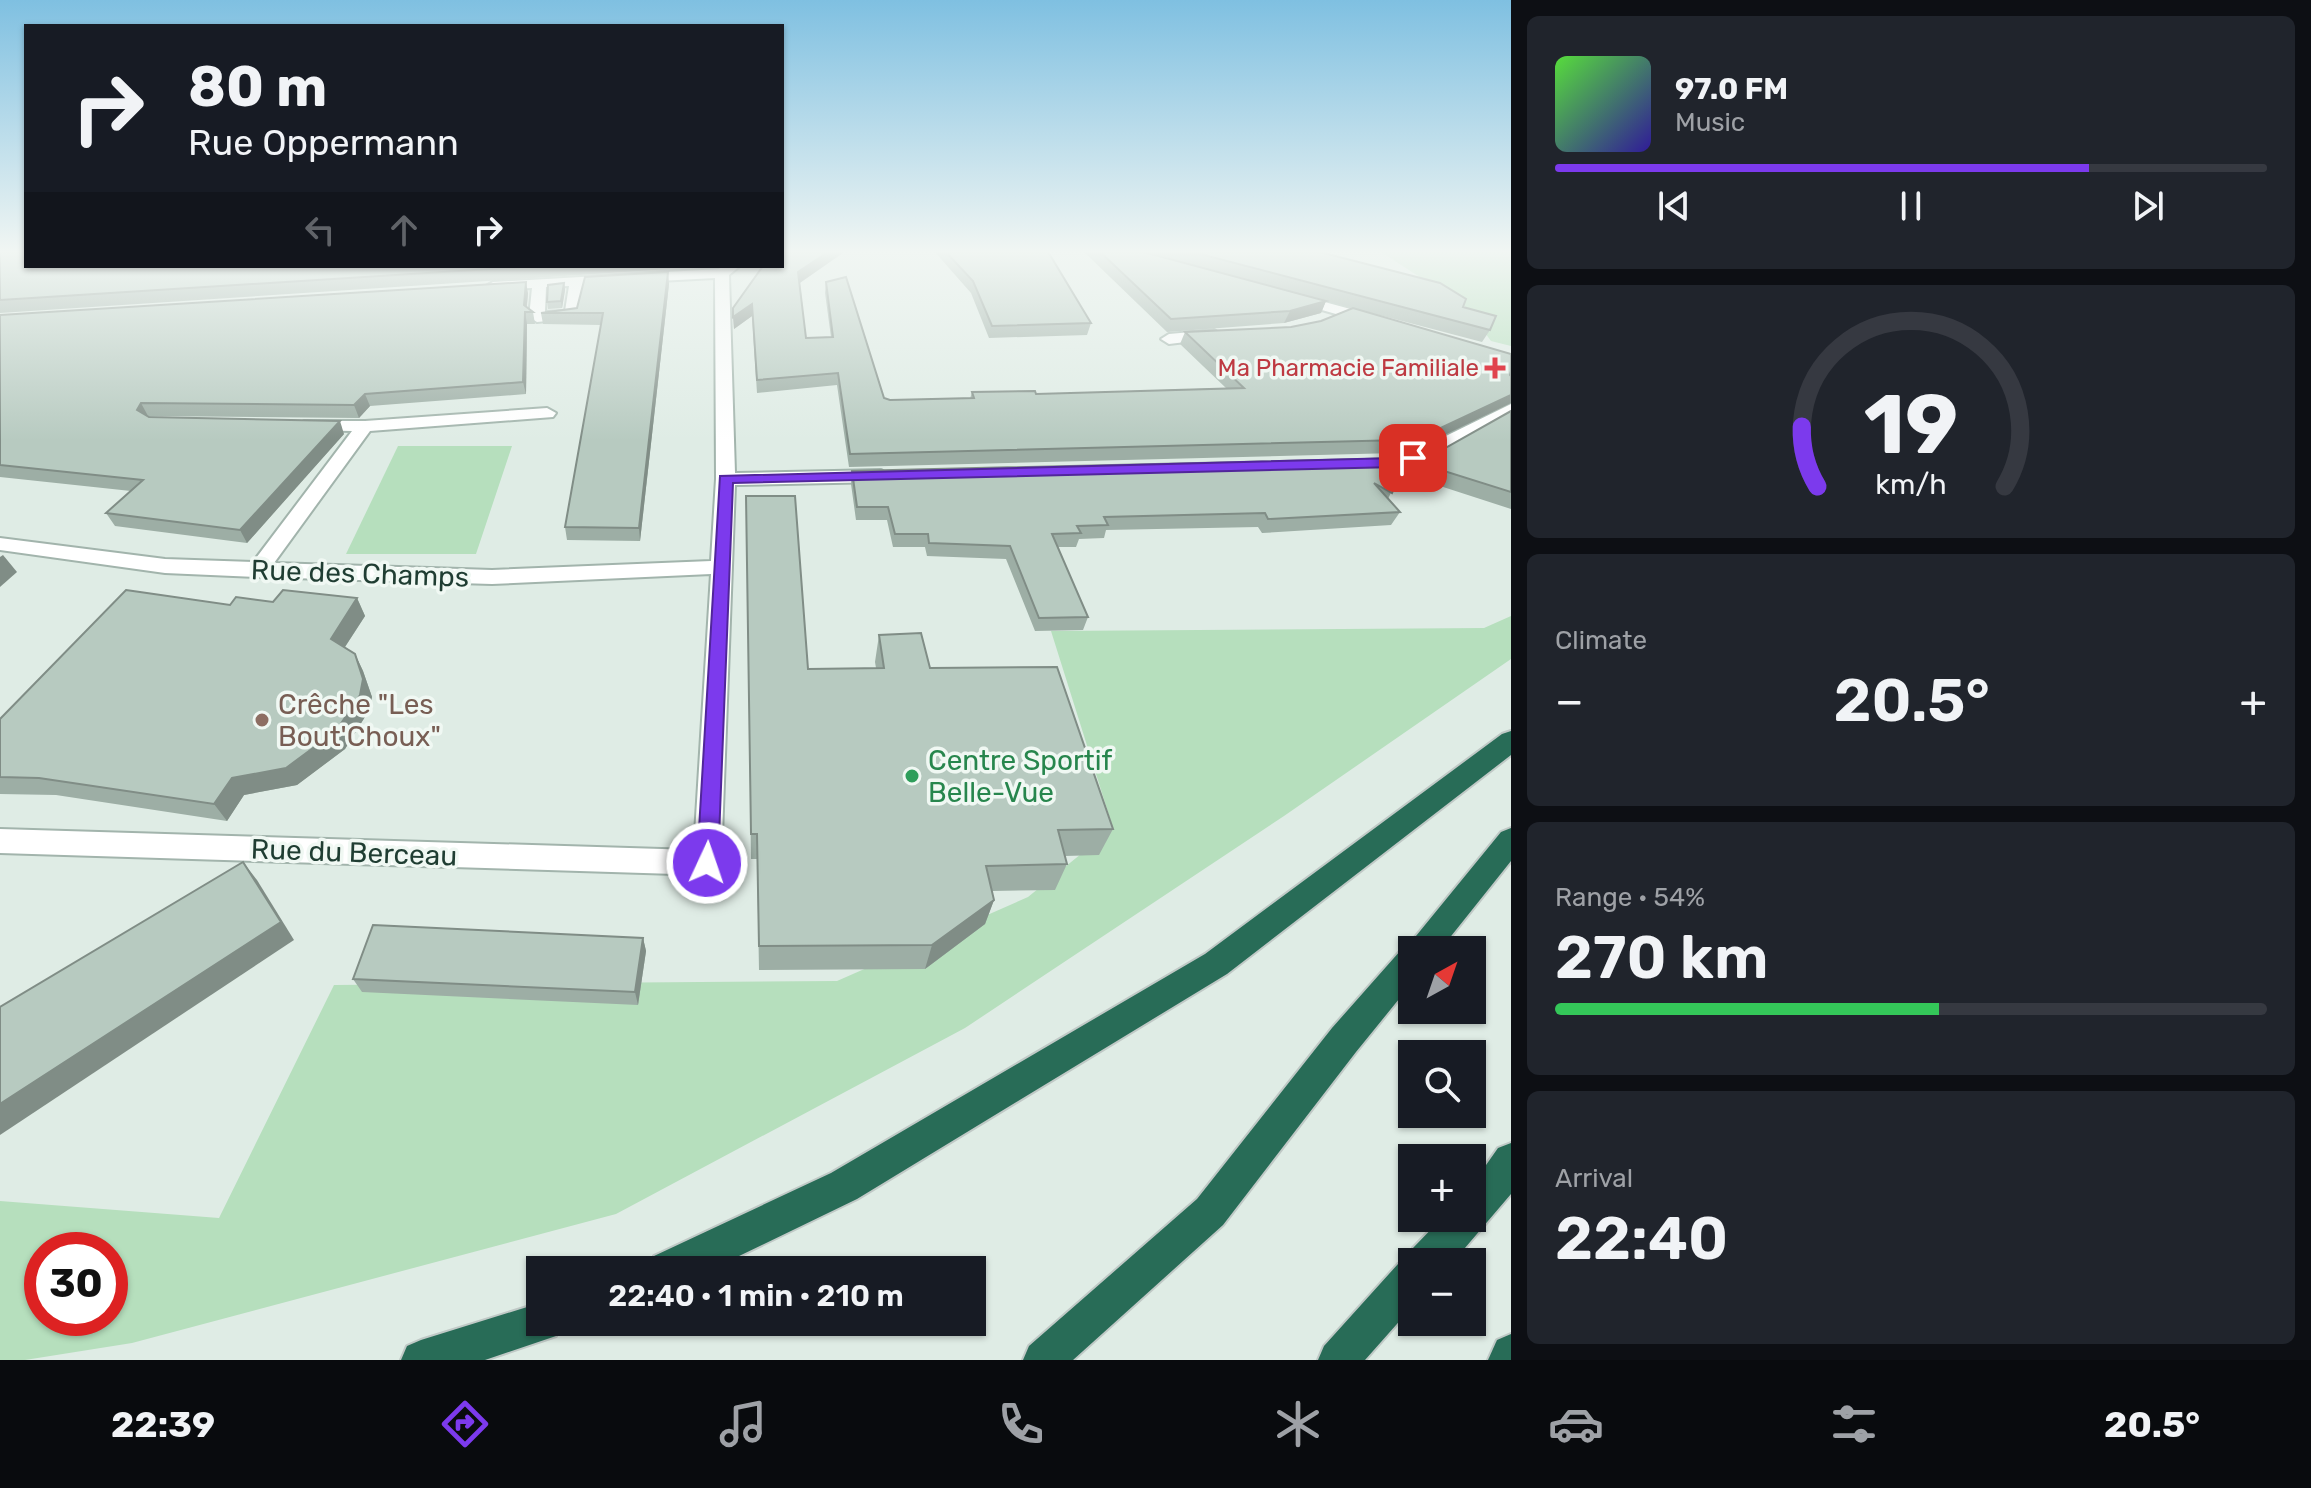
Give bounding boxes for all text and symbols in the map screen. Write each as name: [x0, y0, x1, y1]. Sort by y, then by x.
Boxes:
text: 80 m: [188, 54, 327, 120]
icon: right: [56, 56, 160, 160]
text: 97.0 FM: [1675, 71, 1788, 107]
text: Music: [1675, 107, 1745, 138]
text: Rue Oppermann: [188, 121, 459, 164]
icon: previous: [1652, 184, 1696, 228]
icon: pause: [1889, 184, 1933, 228]
icon: next: [2126, 184, 2170, 228]
icon: left: [298, 208, 342, 252]
icon: ahead: [382, 208, 426, 252]
icon: right: [466, 208, 510, 252]
place label: Ma Pharmacie Familiale: [1218, 354, 1479, 382]
marker: Ma Pharmacie Familiale: [1486, 359, 1504, 377]
text: 19: [1864, 375, 1958, 474]
pin: [1379, 424, 1447, 492]
icon: arrive: [1391, 436, 1435, 480]
text: km/h: [1875, 467, 1947, 501]
street label: Rue des Champs: [250, 553, 470, 594]
text: Climate: [1555, 625, 1647, 656]
text: 20.5°: [1833, 665, 1990, 736]
text: −: [1555, 675, 1584, 727]
text: +: [2240, 675, 2267, 727]
place label: Crêche "Les Bout'Choux": [278, 688, 441, 753]
marker: Crêche "Les Bout'Choux": [253, 711, 271, 729]
place label: Centre Sportif Belle-Vue: [928, 744, 1112, 809]
marker: Centre Sportif Belle-Vue: [903, 767, 921, 785]
position arrow: [665, 821, 749, 905]
street label: Rue du Berceau: [250, 832, 458, 873]
text: Range · 54%: [1555, 882, 1705, 913]
text: 270 km: [1555, 922, 1768, 993]
north arrow: [1398, 936, 1486, 1024]
map controls: [1398, 936, 1486, 1336]
button: search: [1398, 1040, 1486, 1128]
button: +: [1398, 1144, 1486, 1232]
text: Arrival: [1555, 1163, 1633, 1194]
text: 22:40: [1555, 1203, 1728, 1274]
speed limit sign: 30: [24, 1232, 128, 1336]
button: −: [1398, 1248, 1486, 1336]
text: 22:40 · 1 min · 210 m: [608, 1278, 904, 1314]
icon: directions: [437, 1396, 493, 1452]
icon: music: [715, 1396, 771, 1452]
icon: phone: [993, 1396, 1049, 1452]
icon: climate: [1270, 1396, 1326, 1452]
icon: car: [1548, 1396, 1604, 1452]
icon: filters: [1826, 1396, 1882, 1452]
text: 22:39: [111, 1403, 215, 1446]
text: 20.5°: [2104, 1403, 2200, 1446]

